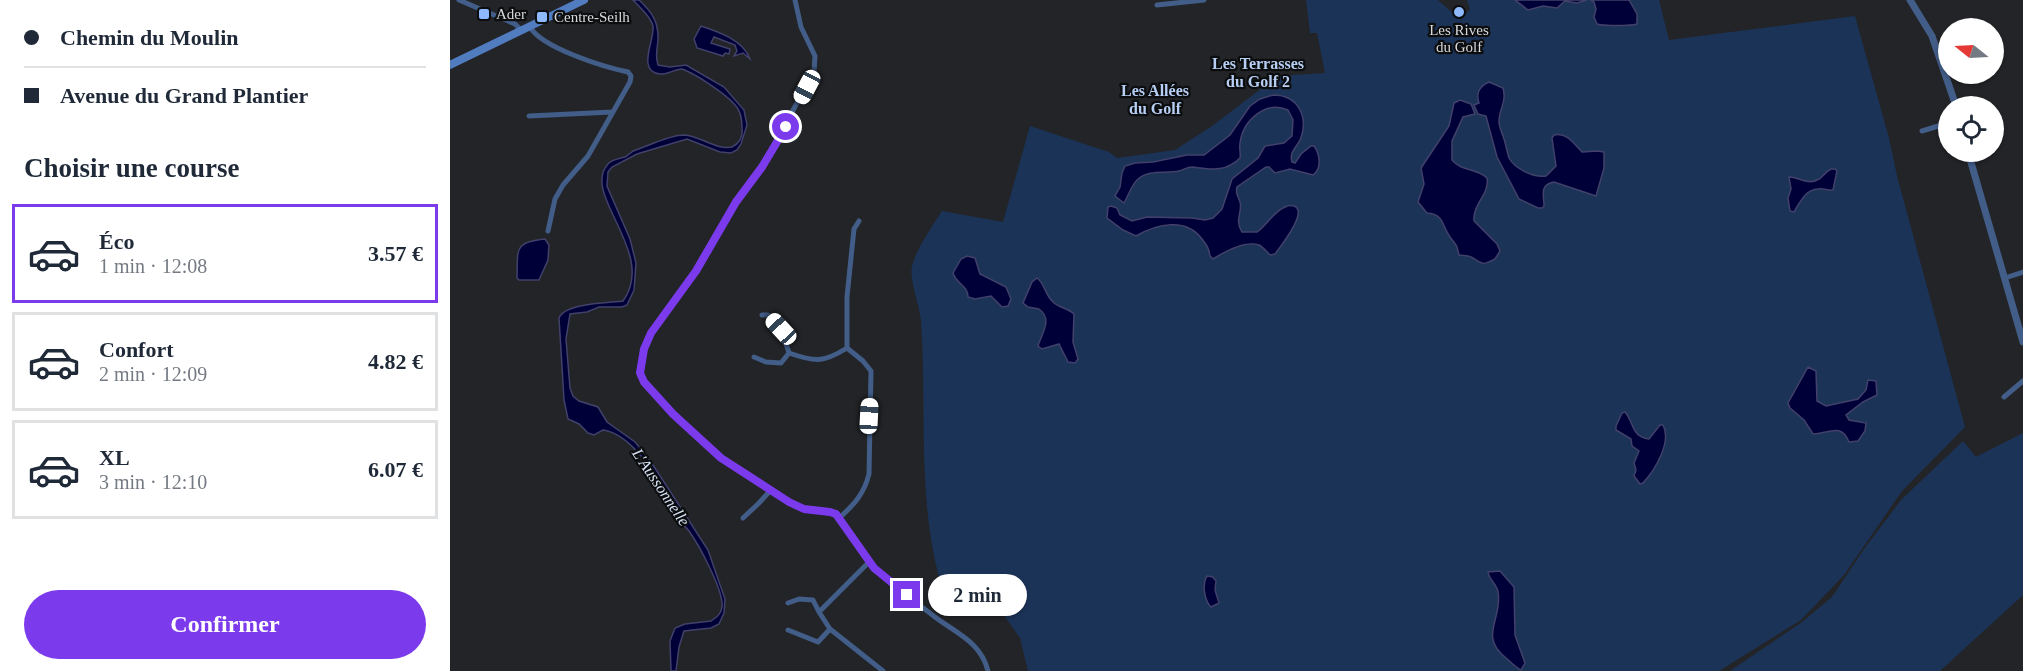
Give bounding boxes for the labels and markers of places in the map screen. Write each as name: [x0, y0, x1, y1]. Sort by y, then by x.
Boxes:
marker: Les Rives du Golf: [1452, 5, 1466, 19]
place label: Ader: [496, 6, 526, 22]
marker: Ader: [477, 7, 491, 21]
place label: Centre-Seilh: [554, 9, 630, 25]
marker: Centre-Seilh: [535, 10, 549, 24]
place label: Les Rives du Golf: [1429, 22, 1489, 55]

